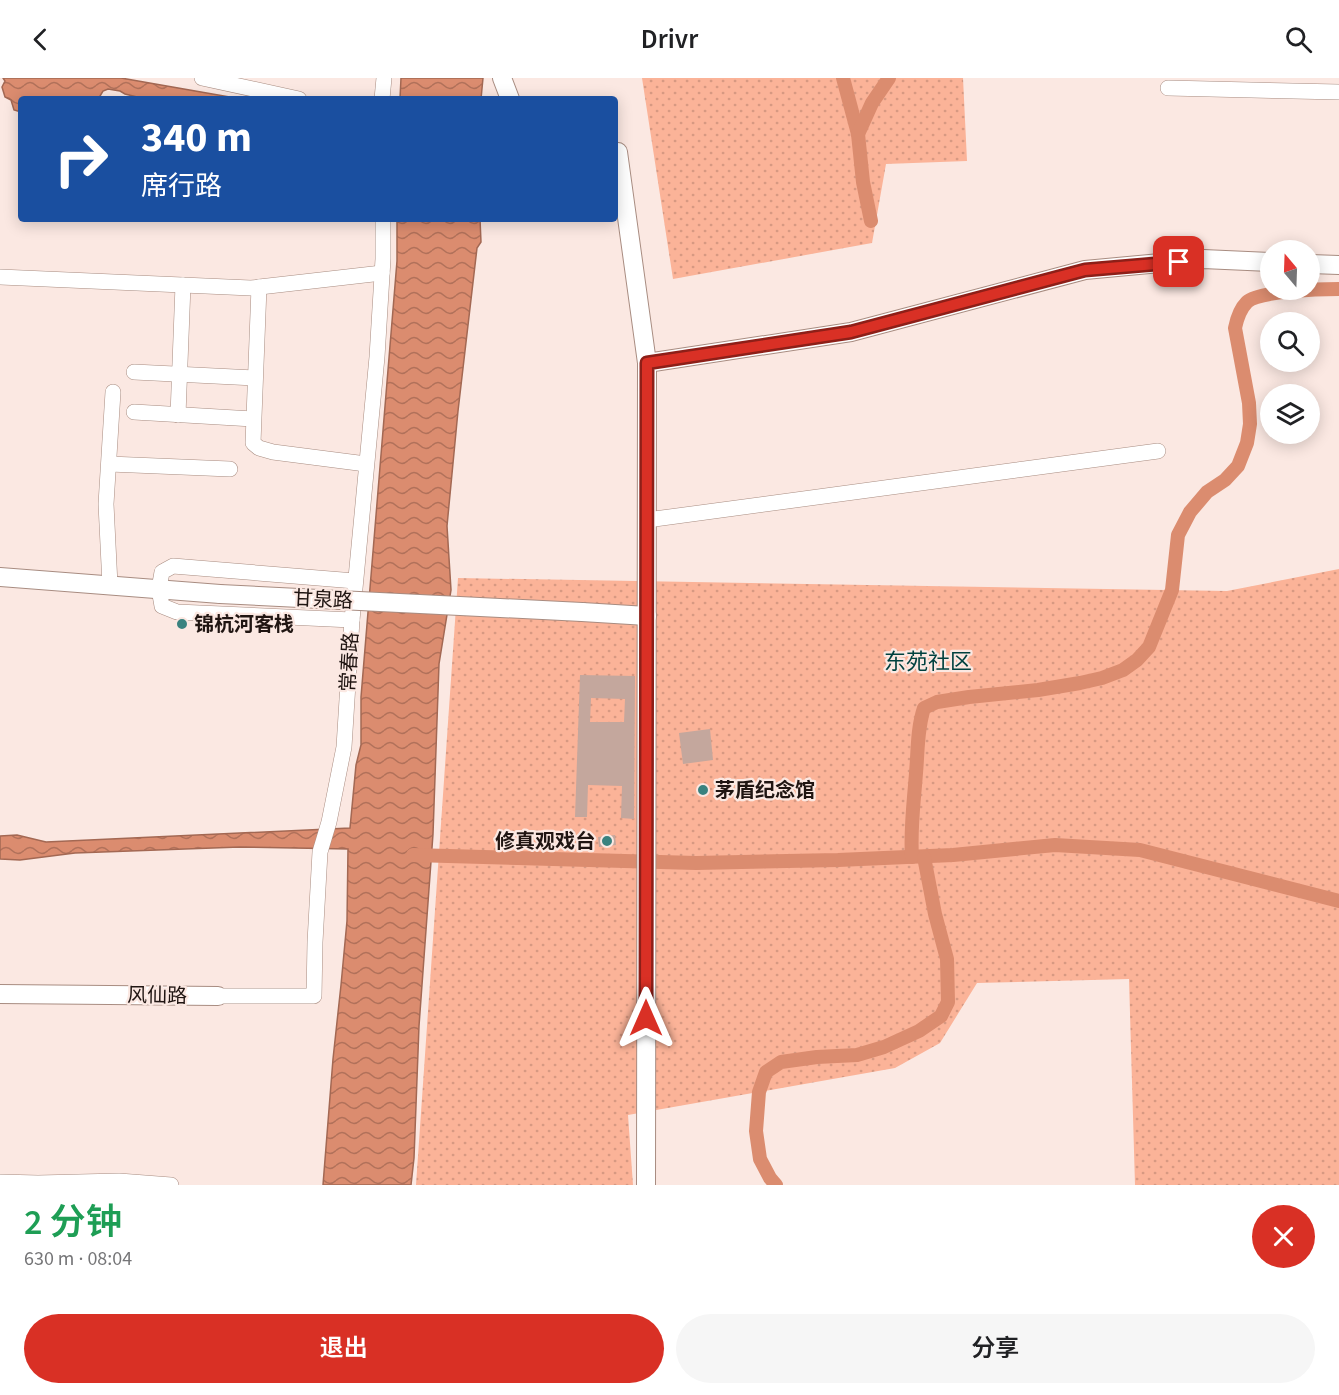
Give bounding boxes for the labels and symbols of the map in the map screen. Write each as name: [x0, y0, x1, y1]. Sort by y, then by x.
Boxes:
pin: [1153, 236, 1204, 287]
north arrow: [1260, 240, 1320, 300]
street label: 甘泉路: [292, 584, 354, 616]
place label: 锦杭河客栈: [194, 611, 294, 639]
marker: 锦杭河客栈: [175, 617, 189, 631]
street label: 常春路: [334, 631, 366, 693]
district label: 东苑社区: [884, 646, 972, 678]
place label: 茅盾纪念馆: [715, 777, 815, 805]
marker: 茅盾纪念馆: [696, 783, 710, 797]
place label: 修真观戏台: [495, 828, 595, 856]
marker: 修真观戏台: [600, 834, 614, 848]
street label: 风仙路: [127, 981, 187, 1011]
position arrow: [614, 986, 678, 1050]

